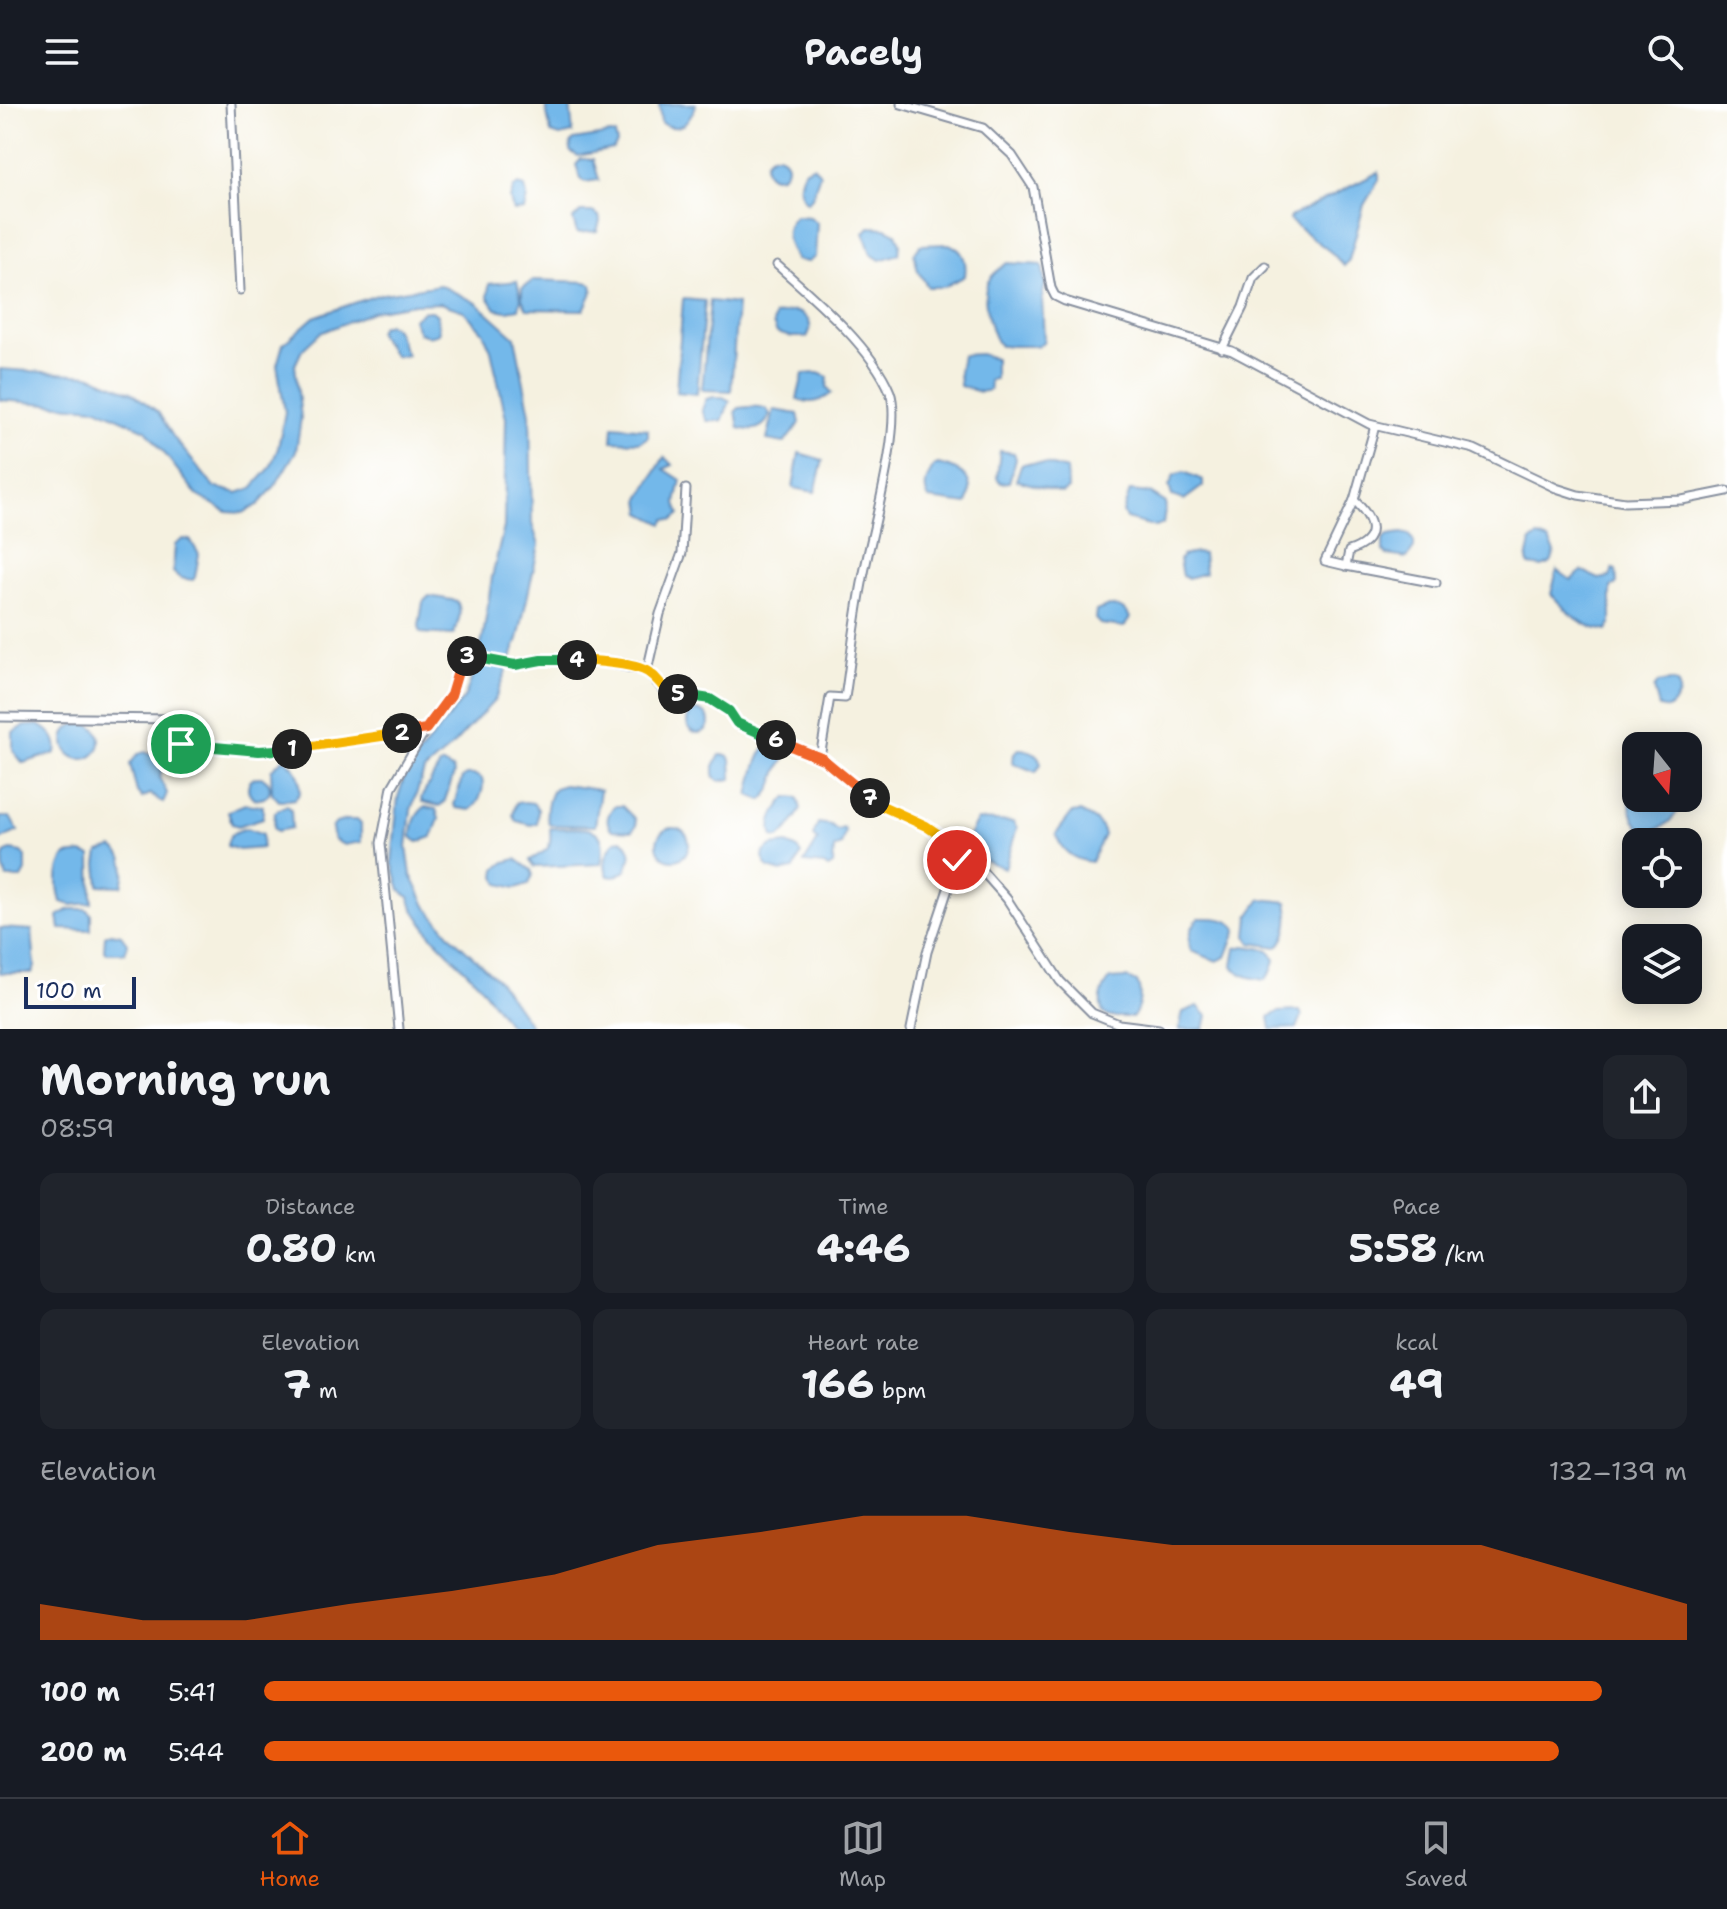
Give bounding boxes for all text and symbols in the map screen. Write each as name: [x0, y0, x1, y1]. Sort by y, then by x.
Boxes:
text: Pacely: [804, 28, 923, 77]
icon: menu: [40, 30, 84, 74]
icon: search: [1643, 30, 1687, 74]
pin: 3: [447, 636, 487, 676]
pin: 4: [557, 640, 597, 680]
text: 3: [459, 641, 475, 670]
text: 4: [569, 645, 585, 674]
pin: 5: [658, 674, 698, 714]
text: 5: [671, 679, 685, 708]
pin: [147, 710, 215, 778]
pin: 2: [382, 713, 422, 753]
text: 2: [394, 718, 410, 747]
pin: 6: [756, 720, 796, 760]
icon: arrive: [159, 722, 203, 766]
text: 6: [768, 725, 784, 754]
pin: 1: [272, 729, 312, 769]
north arrow: [1622, 732, 1702, 812]
map controls: [1622, 732, 1702, 1004]
text: 1: [287, 734, 297, 763]
pin: 7: [850, 778, 890, 818]
text: 7: [862, 783, 878, 812]
pin: [923, 826, 991, 894]
button: locate: [1622, 828, 1702, 908]
icon: check: [935, 838, 979, 882]
button: layers: [1622, 924, 1702, 1004]
scale bar: [24, 973, 136, 1009]
text: 100 m: [36, 976, 102, 1005]
text: Morning run: [40, 1050, 331, 1109]
button: share: [1603, 1055, 1687, 1139]
text: 08:59: [40, 1110, 114, 1145]
text: Distance: [265, 1192, 356, 1221]
text: Time: [838, 1192, 889, 1221]
text: Pace: [1392, 1192, 1441, 1221]
text: 0.80: [245, 1221, 337, 1275]
text: 4:46: [816, 1221, 911, 1275]
text: 5:58: [1348, 1221, 1438, 1275]
text: km: [337, 1240, 376, 1269]
text: /km: [1438, 1240, 1485, 1269]
text: Elevation: [261, 1328, 360, 1357]
text: Heart rate: [807, 1328, 920, 1357]
text: kcal: [1395, 1328, 1438, 1357]
text: 7: [283, 1357, 311, 1411]
text: 166: [801, 1357, 874, 1411]
text: 49: [1389, 1357, 1444, 1411]
text: m: [311, 1376, 338, 1405]
text: bpm: [874, 1376, 926, 1405]
text: Elevation: [40, 1453, 156, 1488]
text: 132–139 m: [1549, 1453, 1687, 1488]
text: 100 m: [40, 1674, 120, 1709]
text: 5:41: [168, 1674, 216, 1709]
text: 200 m: [40, 1734, 127, 1769]
text: 5:44: [168, 1734, 224, 1769]
tab: Home: [259, 1816, 320, 1893]
tab: Map: [839, 1816, 886, 1893]
tab: Saved: [1405, 1816, 1468, 1893]

